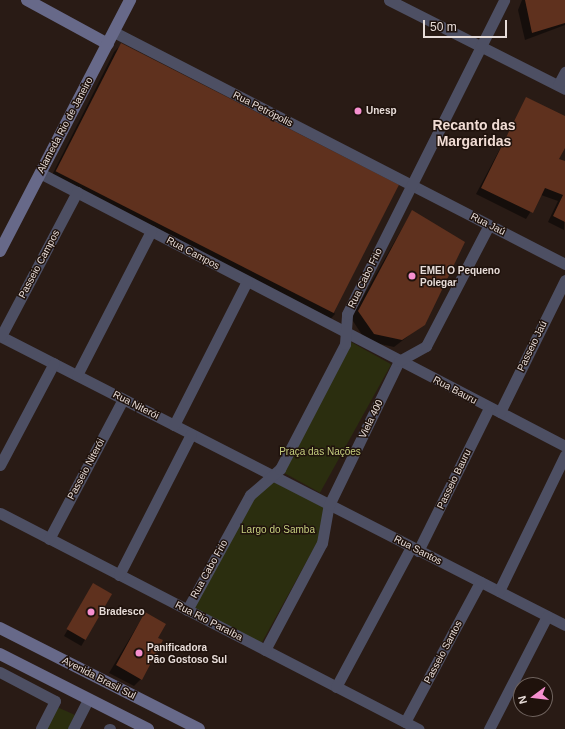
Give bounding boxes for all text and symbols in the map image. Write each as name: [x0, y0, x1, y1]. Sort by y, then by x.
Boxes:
scale bar: [425, 12, 509, 38]
text: 50 m: [430, 20, 457, 34]
street label: Alameda Rio de Janeiro: [35, 75, 95, 175]
street label: Rua Petrópolis: [231, 89, 295, 129]
place label: Unesp: [366, 105, 397, 117]
marker: Unesp: [353, 106, 363, 116]
district label: Recanto das Margaridas: [432, 117, 516, 150]
street label: Rua Jaú: [469, 210, 507, 238]
street label: Passeio Campos: [16, 228, 62, 300]
street label: Rua Campos: [164, 234, 222, 272]
street label: Rua Cabo Frio: [345, 246, 385, 310]
place label: EMEI O Pequeno Polegar: [420, 264, 500, 288]
marker: EMEI O Pequeno Polegar: [407, 271, 417, 281]
street label: Passeio Jaú: [515, 319, 549, 373]
street label: Rua Bauru: [431, 373, 479, 407]
street label: Rua Niterói: [111, 388, 161, 422]
street label: Viela 400: [357, 398, 385, 440]
street label: Passeio Niterói: [65, 436, 107, 502]
park label: Praça das Nações: [279, 446, 361, 458]
street label: Passeio Bauru: [434, 447, 474, 511]
park label: Largo do Samba: [241, 524, 315, 536]
street label: Rua Santos: [392, 533, 444, 567]
street label: Rua Cabo Frio: [188, 538, 230, 600]
street label: Rua Rio Paraíba: [173, 599, 245, 643]
place label: Bradesco: [99, 606, 145, 618]
marker: Bradesco: [86, 607, 96, 617]
street label: Passeio Santos: [421, 619, 465, 685]
place label: Panificadora Pão Gostoso Sul: [147, 641, 227, 664]
marker: Panificadora Pão Gostoso Sul: [134, 648, 144, 658]
street label: Avenida Brasil Sul: [60, 654, 138, 702]
north arrow: [513, 677, 553, 717]
text: N: [516, 694, 529, 705]

